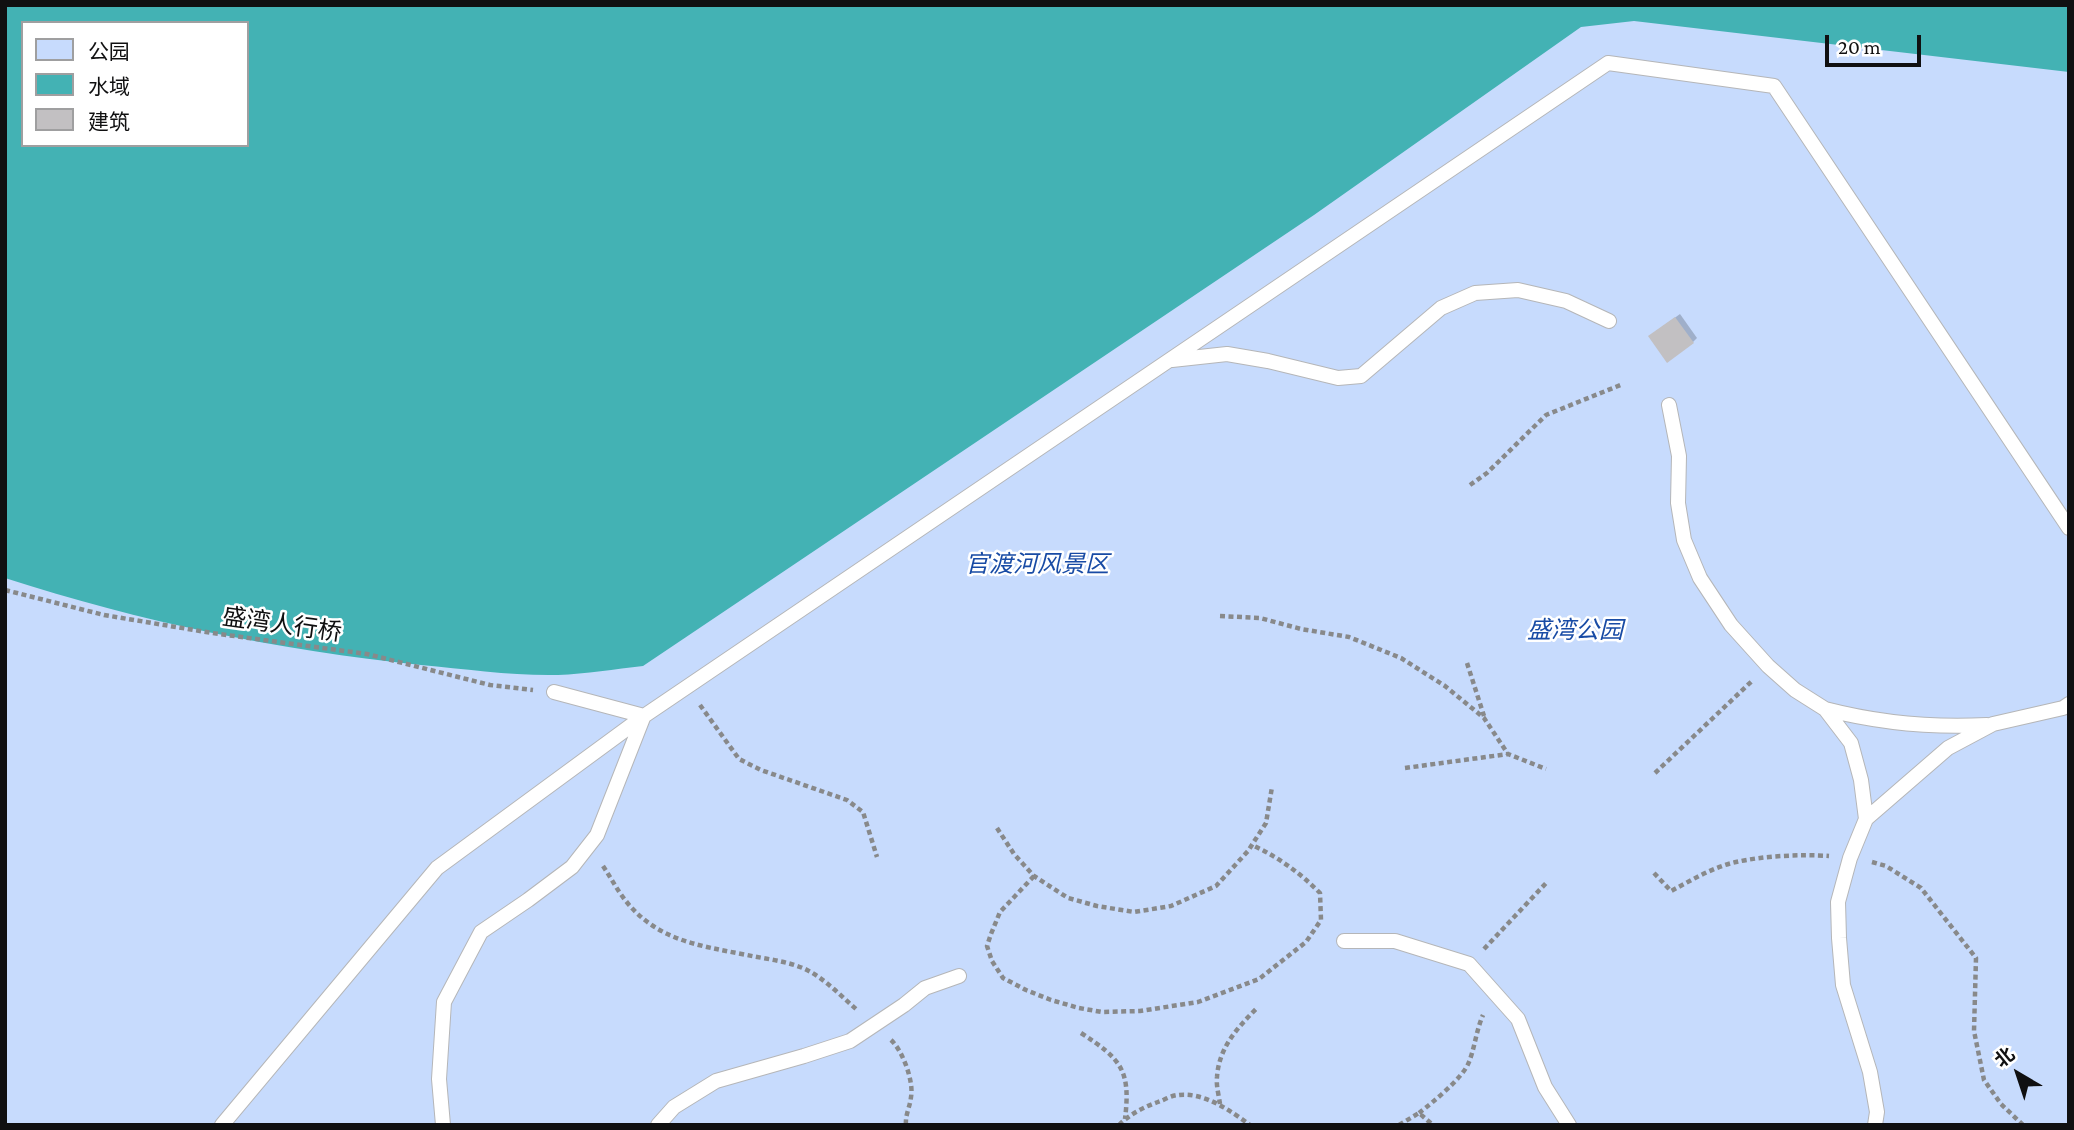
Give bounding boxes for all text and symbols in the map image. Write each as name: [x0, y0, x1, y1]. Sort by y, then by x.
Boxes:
legend: [21, 21, 248, 147]
scale bar: [1829, 21, 1925, 65]
text: 20 m: [1838, 35, 1881, 59]
text: 公园: [88, 40, 130, 64]
text: 水域: [88, 75, 130, 99]
text: 建筑: [88, 110, 130, 134]
park label: 官渡河风景区: [965, 551, 1109, 579]
street label: 盛湾人行桥: [221, 602, 343, 648]
park label: 盛湾公园: [1527, 617, 1623, 645]
north arrow: [1983, 1039, 2053, 1109]
text: 北: [1990, 1043, 2018, 1071]

